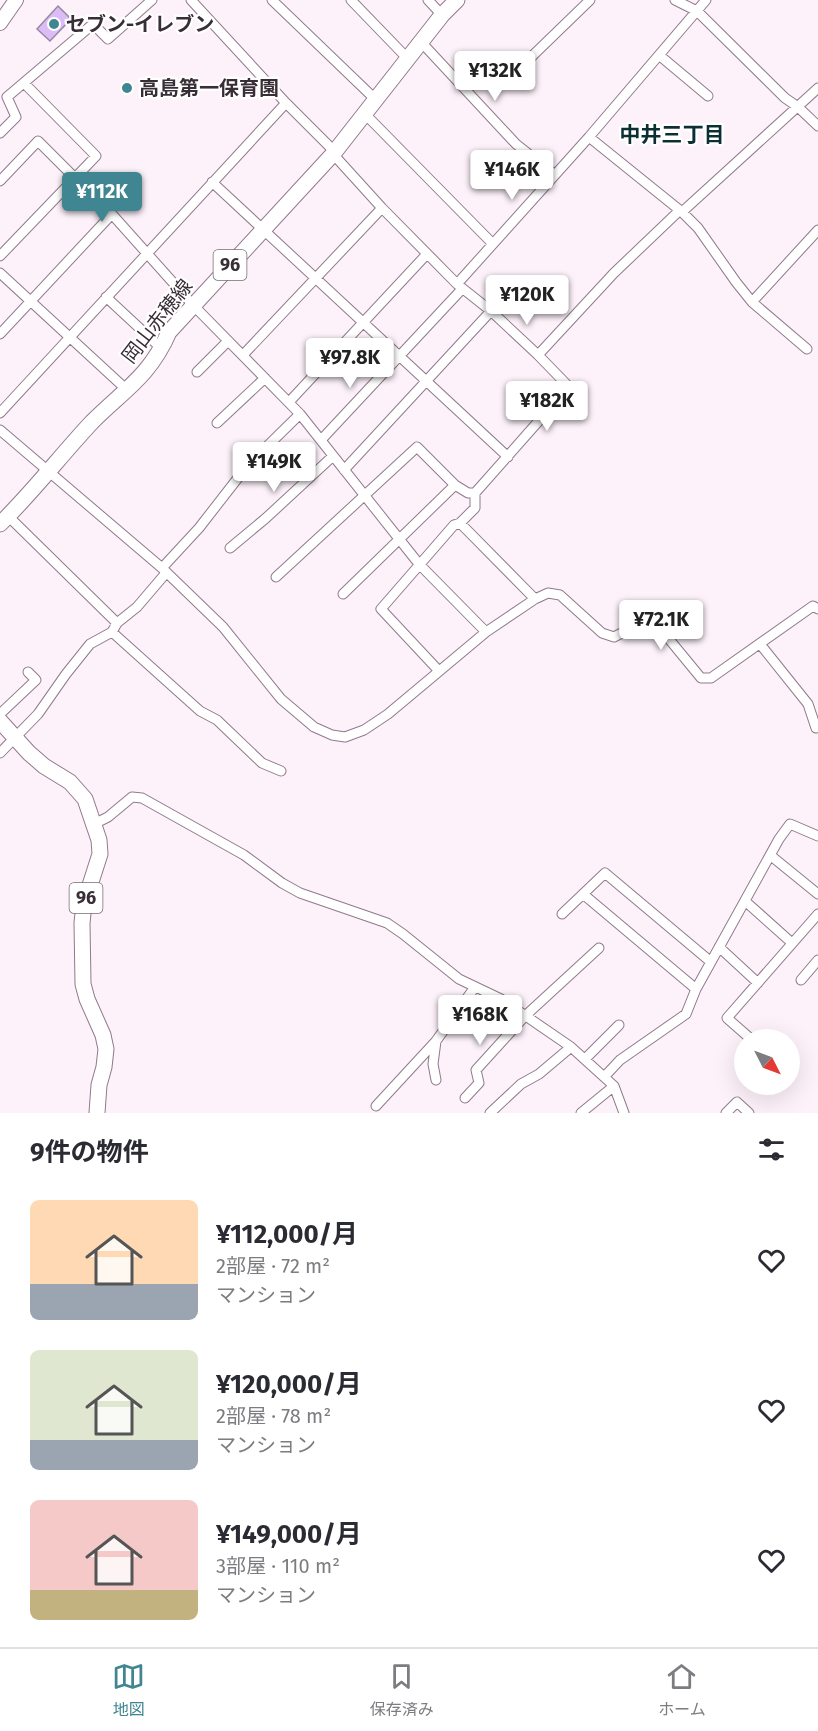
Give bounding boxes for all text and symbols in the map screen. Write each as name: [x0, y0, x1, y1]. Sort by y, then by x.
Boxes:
place label: セブン-イレブン: [66, 12, 214, 36]
marker: セブン-イレブン: [47, 17, 61, 31]
pin: ¥132K: [453, 51, 537, 102]
text: ¥132K: [468, 58, 522, 82]
place label: 高島第一保育園: [139, 76, 279, 100]
marker: 高島第一保育園: [120, 81, 134, 95]
district label: 中井三丁目: [620, 122, 725, 148]
pin: ¥146K: [470, 150, 554, 201]
text: ¥146K: [484, 157, 540, 181]
pin: ¥112K: [60, 172, 144, 223]
text: ¥112K: [76, 179, 128, 203]
road number: 96: [214, 250, 246, 280]
street label: 岡山赤穂線: [117, 274, 197, 368]
pin: ¥120K: [485, 275, 569, 326]
text: ¥120K: [500, 282, 554, 306]
pin: ¥97.8K: [301, 338, 399, 389]
text: ¥97.8K: [320, 345, 380, 369]
pin: ¥182K: [505, 381, 589, 432]
text: ¥182K: [520, 388, 574, 412]
pin: ¥149K: [232, 442, 316, 493]
text: ¥149K: [247, 449, 301, 473]
pin: ¥72.1K: [612, 600, 710, 651]
text: ¥72.1K: [633, 607, 689, 631]
road number: 96: [70, 883, 103, 913]
pin: ¥168K: [438, 995, 522, 1046]
text: ¥168K: [452, 1002, 508, 1026]
north arrow: [734, 1029, 800, 1095]
map controls: [734, 1029, 800, 1095]
icon: filters: [755, 1133, 788, 1166]
text: 9件の物件: [30, 1137, 149, 1168]
text: ¥112,000/月: [216, 1219, 358, 1250]
icon: home: [78, 1224, 150, 1296]
icon: heart: [755, 1244, 788, 1277]
text: 2部屋 · 72 m²: [216, 1254, 330, 1278]
text: マンション: [216, 1283, 316, 1307]
text: ¥120,000/月: [216, 1369, 362, 1400]
icon: home: [78, 1374, 150, 1446]
icon: heart: [755, 1394, 788, 1427]
text: 2部屋 · 78 m²: [216, 1404, 331, 1428]
text: マンション: [216, 1433, 316, 1457]
text: ¥149,000/月: [216, 1519, 362, 1550]
icon: home: [78, 1524, 150, 1596]
icon: heart: [755, 1544, 788, 1577]
text: 3部屋 · 110 m²: [216, 1554, 340, 1578]
text: マンション: [216, 1583, 316, 1607]
tab: 地図: [112, 1660, 145, 1720]
tab: 保存済み: [370, 1660, 434, 1720]
tab: ホーム: [658, 1660, 706, 1720]

